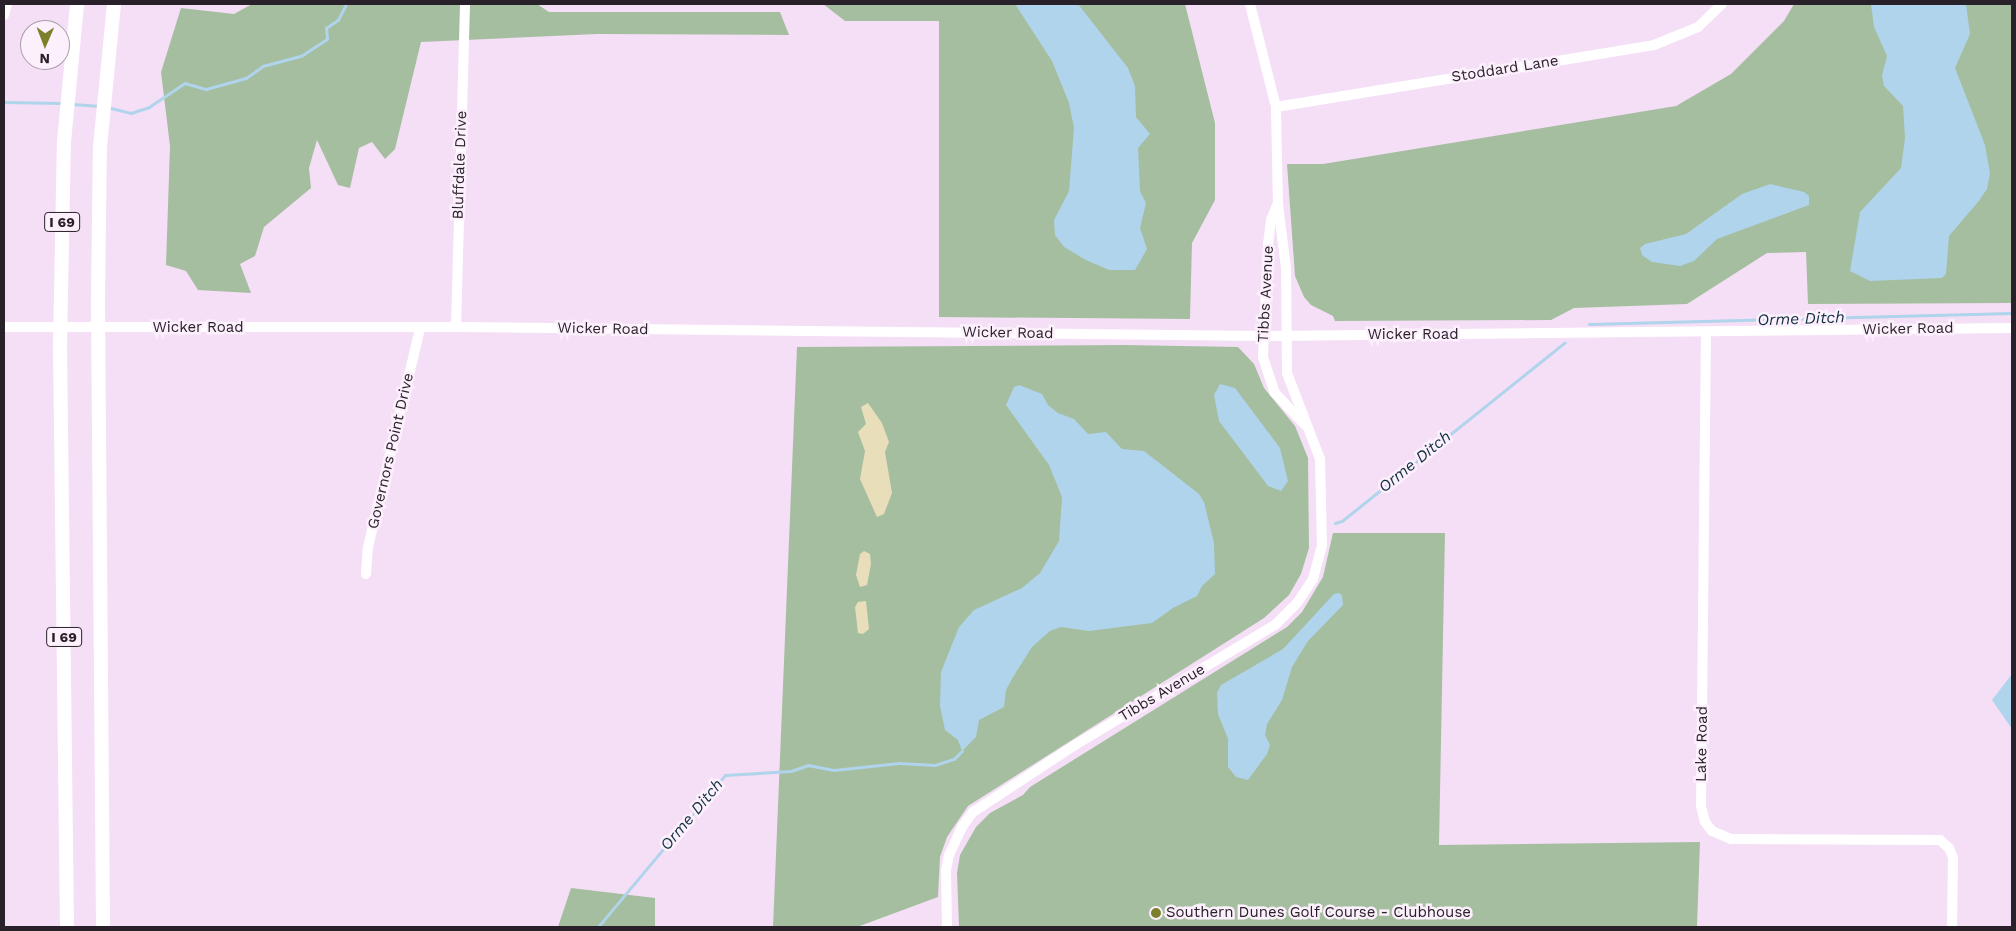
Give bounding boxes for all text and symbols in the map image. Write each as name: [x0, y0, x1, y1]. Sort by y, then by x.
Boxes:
north arrow: [20, 20, 70, 70]
text: N: [39, 51, 50, 67]
street label: Stoddard Lane: [1450, 52, 1560, 86]
street label: Bluffdale Drive: [449, 110, 471, 220]
road number: I 69: [43, 210, 81, 233]
street label: Tibbs Avenue: [1254, 245, 1278, 343]
water label: Orme Ditch: [1757, 308, 1845, 330]
street label: Wicker Road: [152, 319, 244, 337]
street label: Wicker Road: [557, 319, 649, 339]
street label: Wicker Road: [1862, 319, 1954, 339]
street label: Wicker Road: [962, 323, 1054, 343]
street label: Wicker Road: [1367, 326, 1459, 344]
street label: Governors Point Drive: [364, 371, 418, 531]
water label: Orme Ditch: [1375, 427, 1455, 497]
road number: I 69: [45, 626, 83, 649]
street label: Tibbs Avenue: [1115, 660, 1209, 726]
street label: Lake Road: [1692, 706, 1712, 782]
water label: Orme Ditch: [657, 775, 727, 855]
place label: Southern Dunes Golf Course - Clubhouse: [1166, 904, 1472, 922]
marker: Southern Dunes Golf Course - Clubhouse: [1150, 907, 1162, 919]

